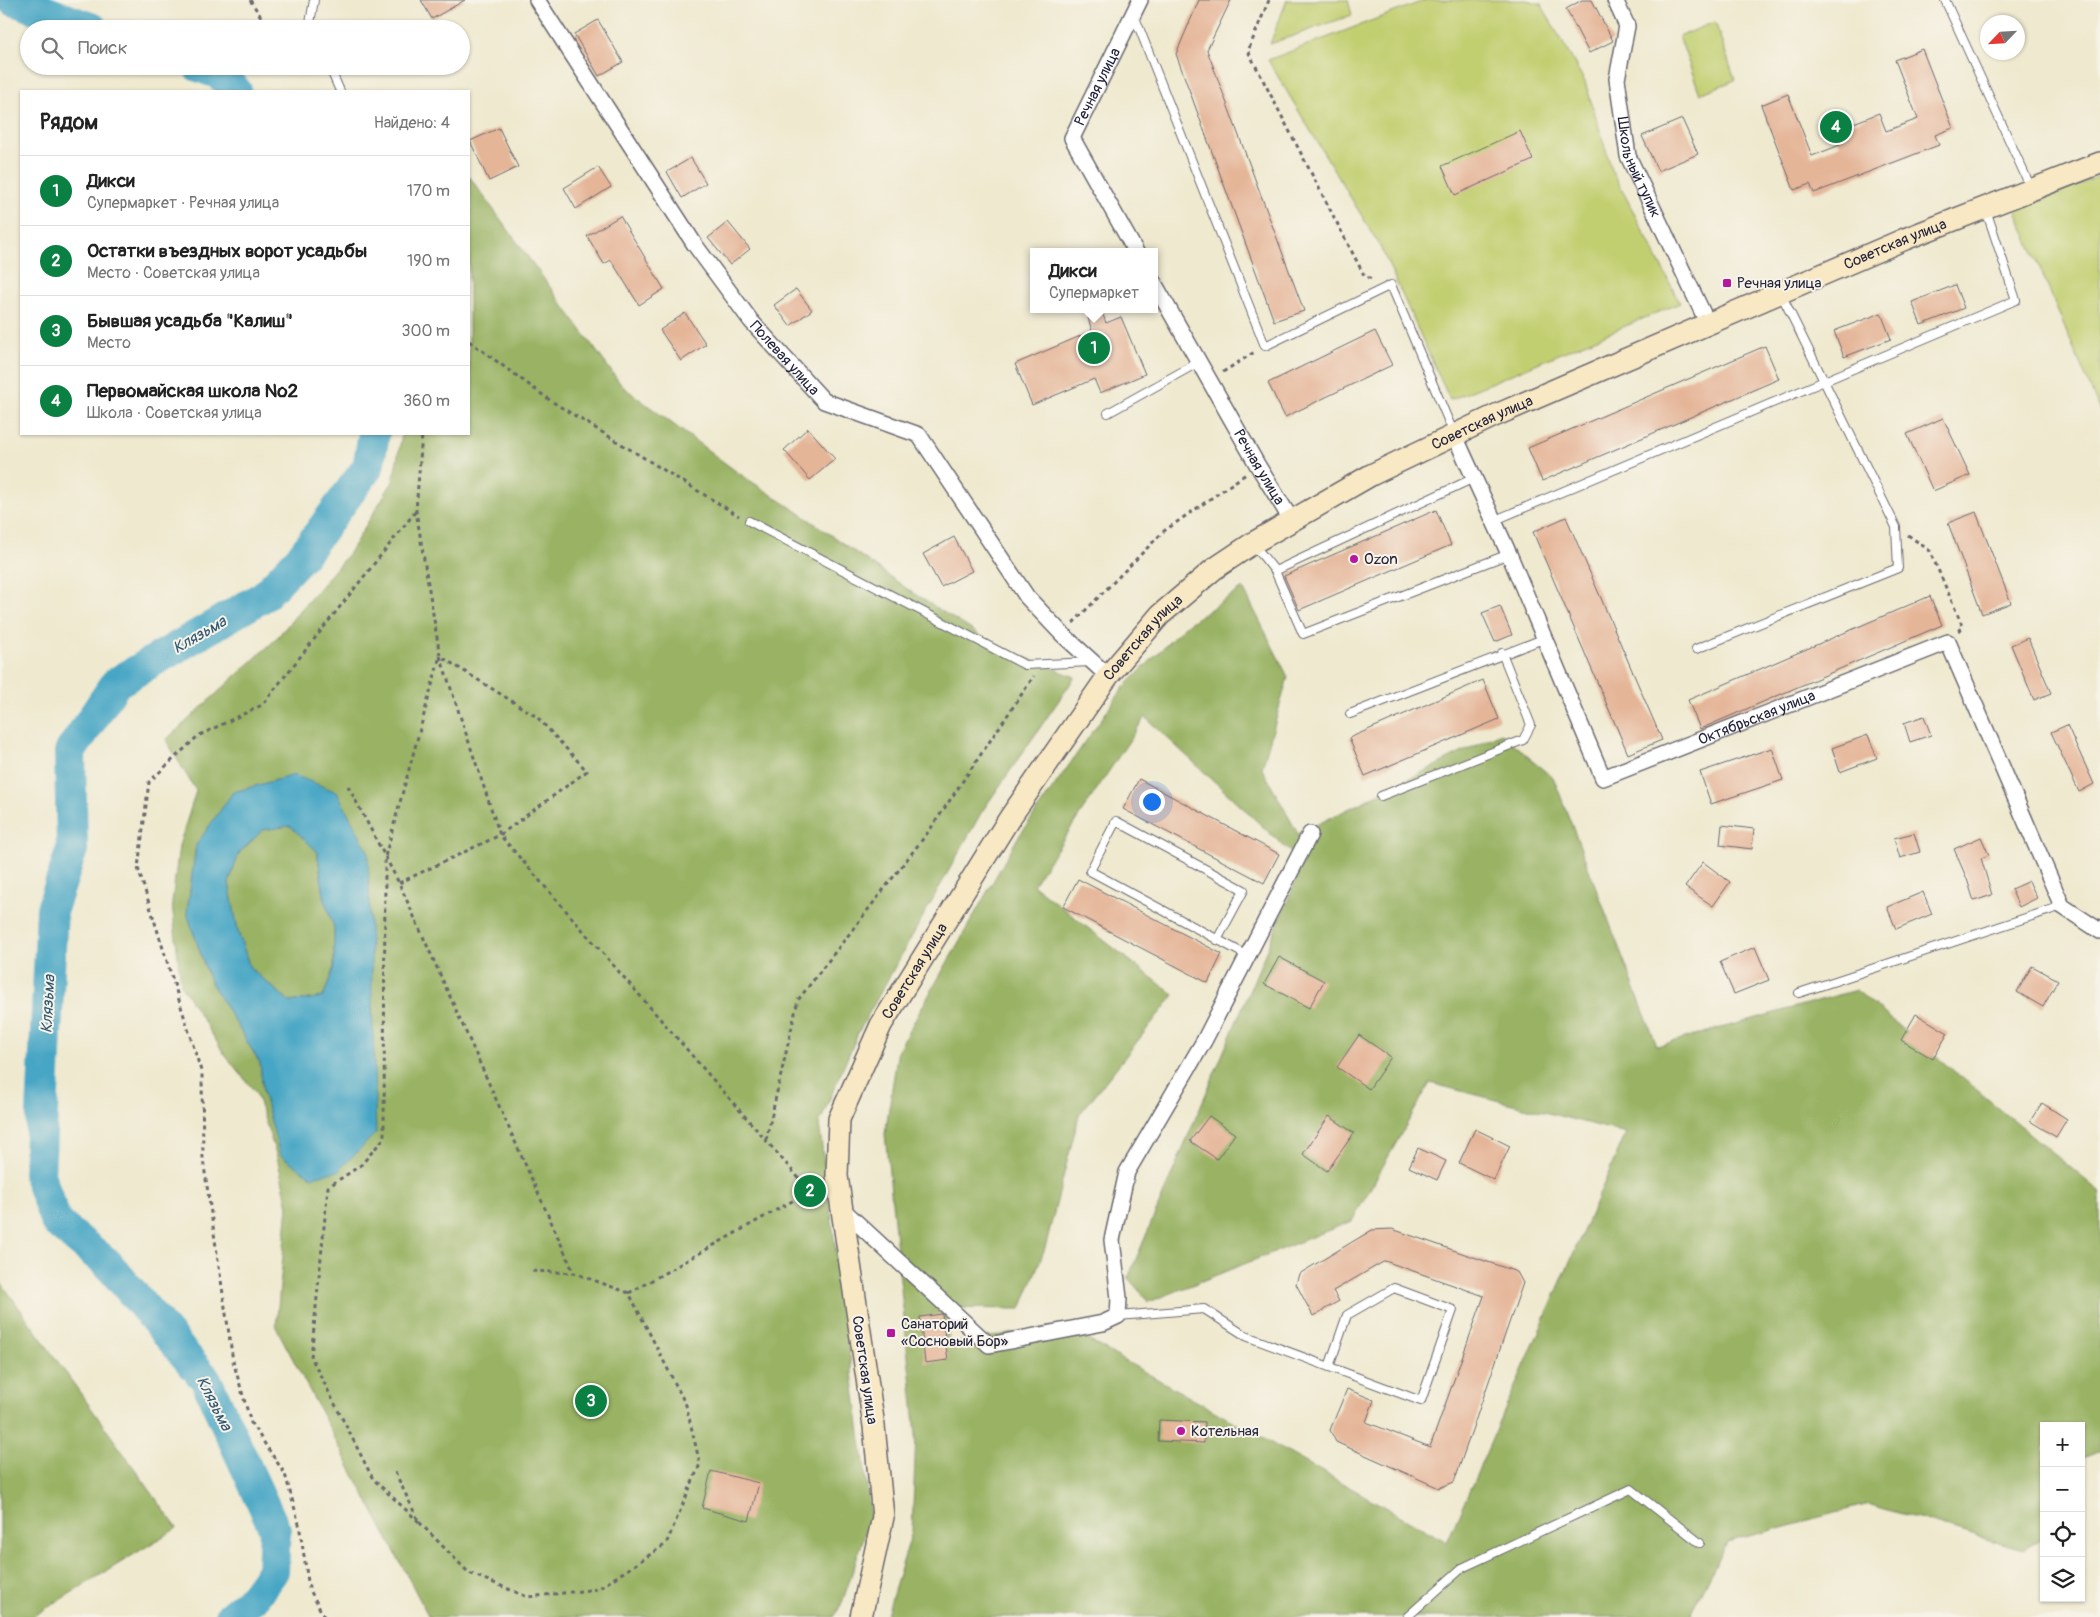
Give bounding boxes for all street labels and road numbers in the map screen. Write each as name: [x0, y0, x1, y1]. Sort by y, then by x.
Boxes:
street label: Речная улица: [1071, 45, 1125, 129]
street label: Школьный тупик: [1612, 116, 1665, 221]
street label: Советская улица: [1841, 215, 1949, 274]
street label: Полевая улица: [746, 317, 823, 400]
street label: Советская улица: [1428, 391, 1536, 455]
street label: Речная улица: [1229, 426, 1289, 509]
street label: Советская улица: [1099, 591, 1187, 685]
street label: Октябрьская улица: [1695, 686, 1818, 750]
street label: Советская улица: [878, 920, 952, 1023]
street label: Советская улица: [847, 1314, 882, 1426]

